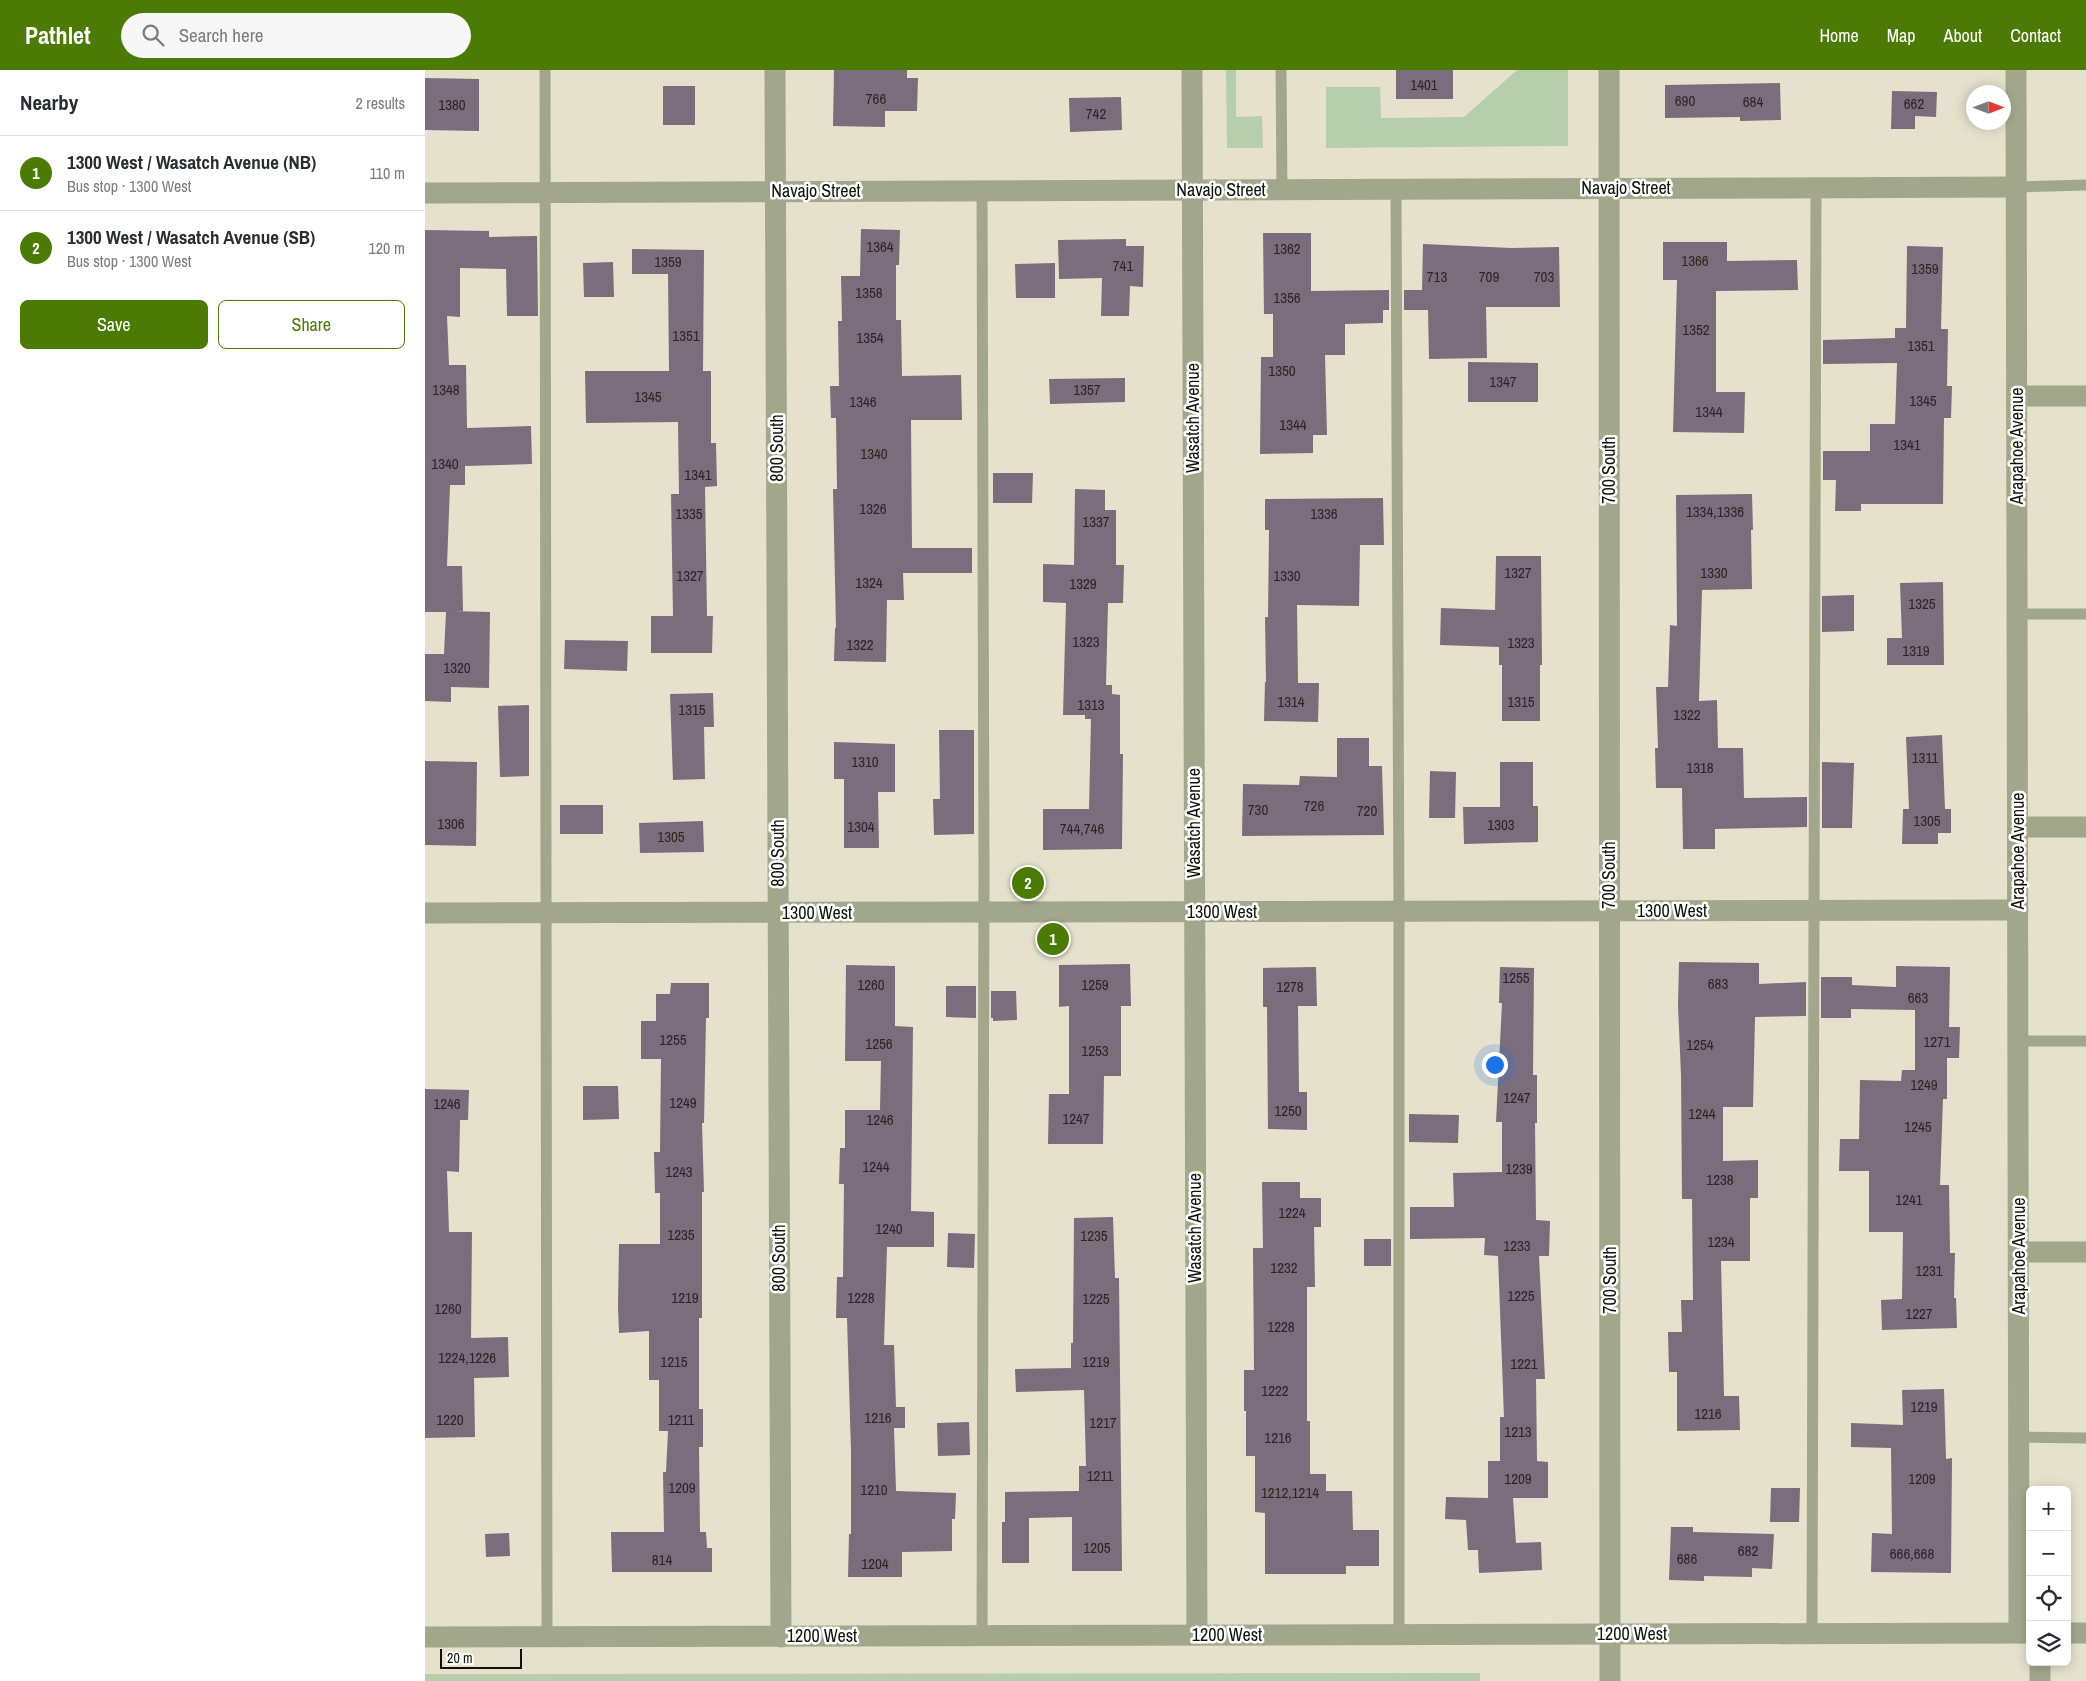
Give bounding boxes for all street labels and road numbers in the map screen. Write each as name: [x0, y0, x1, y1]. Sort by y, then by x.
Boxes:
street label: Navajo Street: [1581, 175, 1671, 200]
street label: Navajo Street: [1176, 177, 1266, 202]
street label: Navajo Street: [771, 178, 861, 203]
street label: Wasatch Avenue: [1180, 363, 1205, 473]
street label: Arapahoe Avenue: [2004, 387, 2029, 506]
street label: 800 South: [764, 414, 789, 482]
street label: 700 South: [1596, 436, 1621, 504]
street label: Wasatch Avenue: [1181, 768, 1206, 878]
street label: Arapahoe Avenue: [2005, 792, 2030, 911]
street label: 800 South: [765, 819, 790, 887]
street label: 700 South: [1596, 841, 1621, 909]
street label: 1300 West: [1637, 898, 1707, 923]
street label: 1300 West: [1187, 899, 1257, 924]
street label: 1300 West: [782, 900, 852, 925]
street label: Wasatch Avenue: [1182, 1173, 1207, 1283]
street label: Arapahoe Avenue: [2006, 1197, 2031, 1316]
street label: 800 South: [766, 1224, 791, 1292]
street label: 700 South: [1597, 1246, 1622, 1314]
street label: 1200 West: [1597, 1621, 1667, 1646]
street label: 1200 West: [1192, 1622, 1262, 1647]
street label: 1200 West: [787, 1623, 857, 1648]

